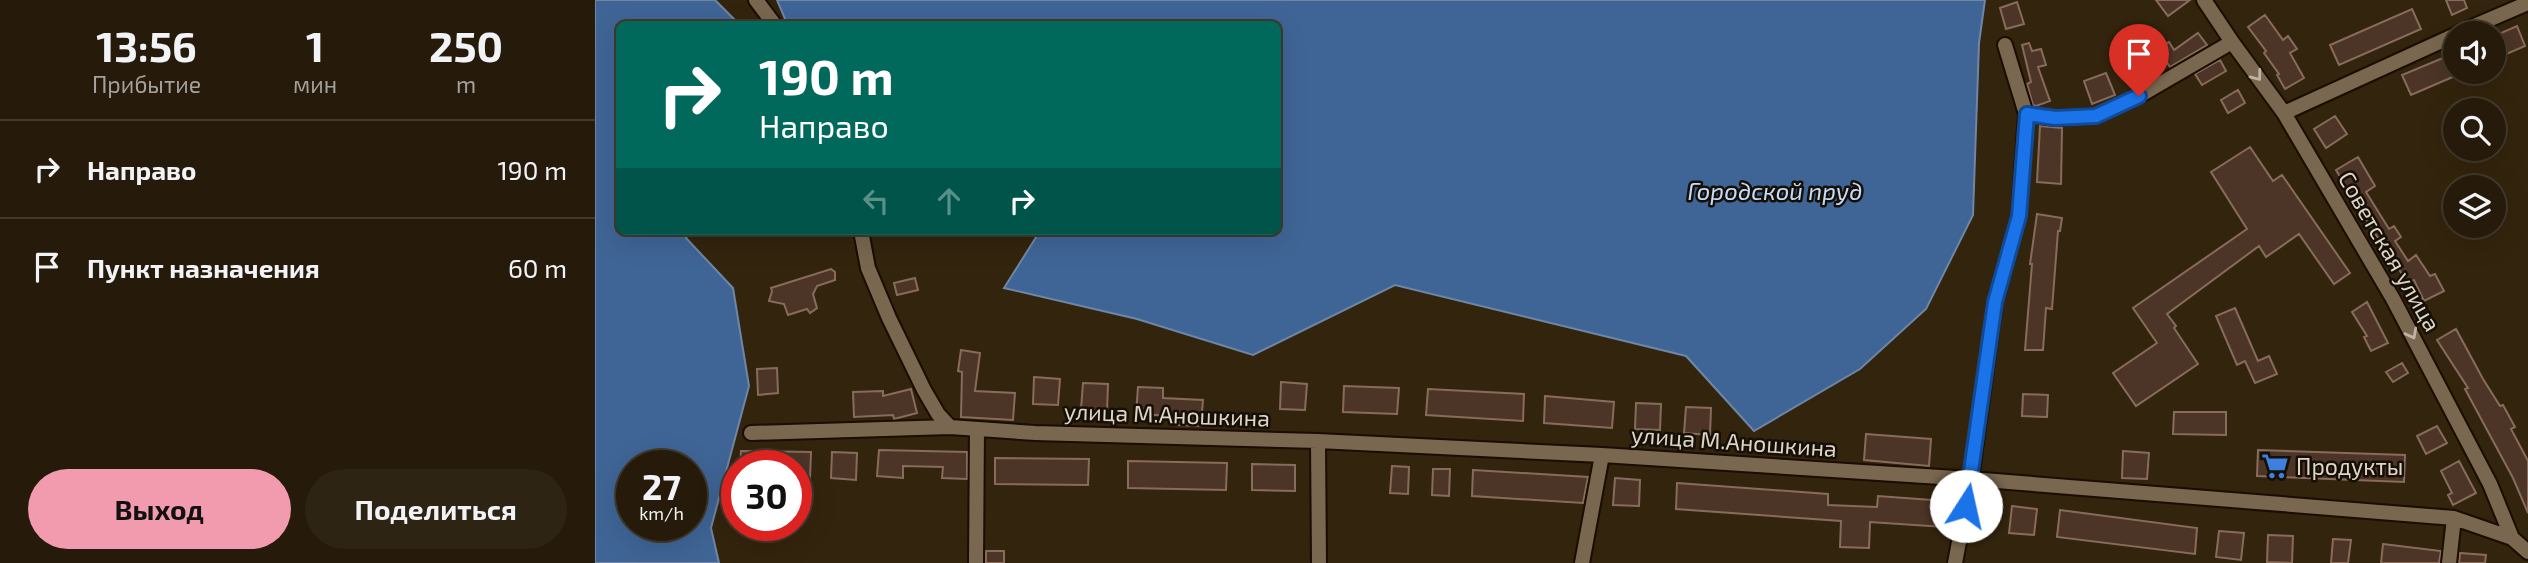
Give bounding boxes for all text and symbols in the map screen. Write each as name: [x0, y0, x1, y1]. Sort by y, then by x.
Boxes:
text: 13:56: [96, 20, 197, 70]
text: 1: [306, 20, 324, 70]
text: 250: [429, 20, 503, 70]
map controls: [2443, 21, 2506, 238]
button: sound: [2443, 21, 2506, 84]
pin: [2109, 24, 2169, 96]
icon: arrive: [2120, 35, 2158, 73]
text: 190 m: [759, 46, 894, 105]
icon: right: [644, 49, 735, 140]
one-way arrow: [2249, 68, 2261, 81]
text: Прибытие: [92, 70, 201, 98]
text: мин: [293, 70, 337, 98]
text: m: [456, 70, 476, 98]
button: search: [2443, 98, 2506, 161]
text: Направо: [759, 106, 889, 144]
icon: right: [28, 150, 66, 188]
text: Направо: [87, 154, 196, 185]
text: 190 m: [498, 154, 567, 185]
street label: Советская улица: [2332, 166, 2447, 336]
button: layers: [2443, 175, 2506, 238]
water label: Городской пруд: [1687, 176, 1863, 205]
icon: left: [857, 182, 895, 220]
icon: ahead: [930, 182, 968, 220]
icon: right: [1003, 182, 1041, 220]
icon: arrive: [28, 248, 66, 286]
text: Пункт назначения: [87, 252, 320, 283]
text: 60 m: [508, 252, 567, 283]
one-way arrow: [2403, 327, 2417, 339]
street label: улица М.Аношкина: [1063, 396, 1270, 433]
street label: улица М.Аношкина: [1630, 420, 1838, 463]
speed limit sign: 30: [721, 450, 812, 541]
supermarket icon: Продукты: [2260, 451, 2290, 481]
place label: Продукты: [2296, 452, 2403, 481]
text: 27: [642, 465, 681, 507]
button: Выход: [28, 469, 291, 549]
button: Поделиться: [305, 469, 567, 549]
position arrow: [1929, 469, 2003, 543]
text: km/h: [639, 502, 684, 524]

